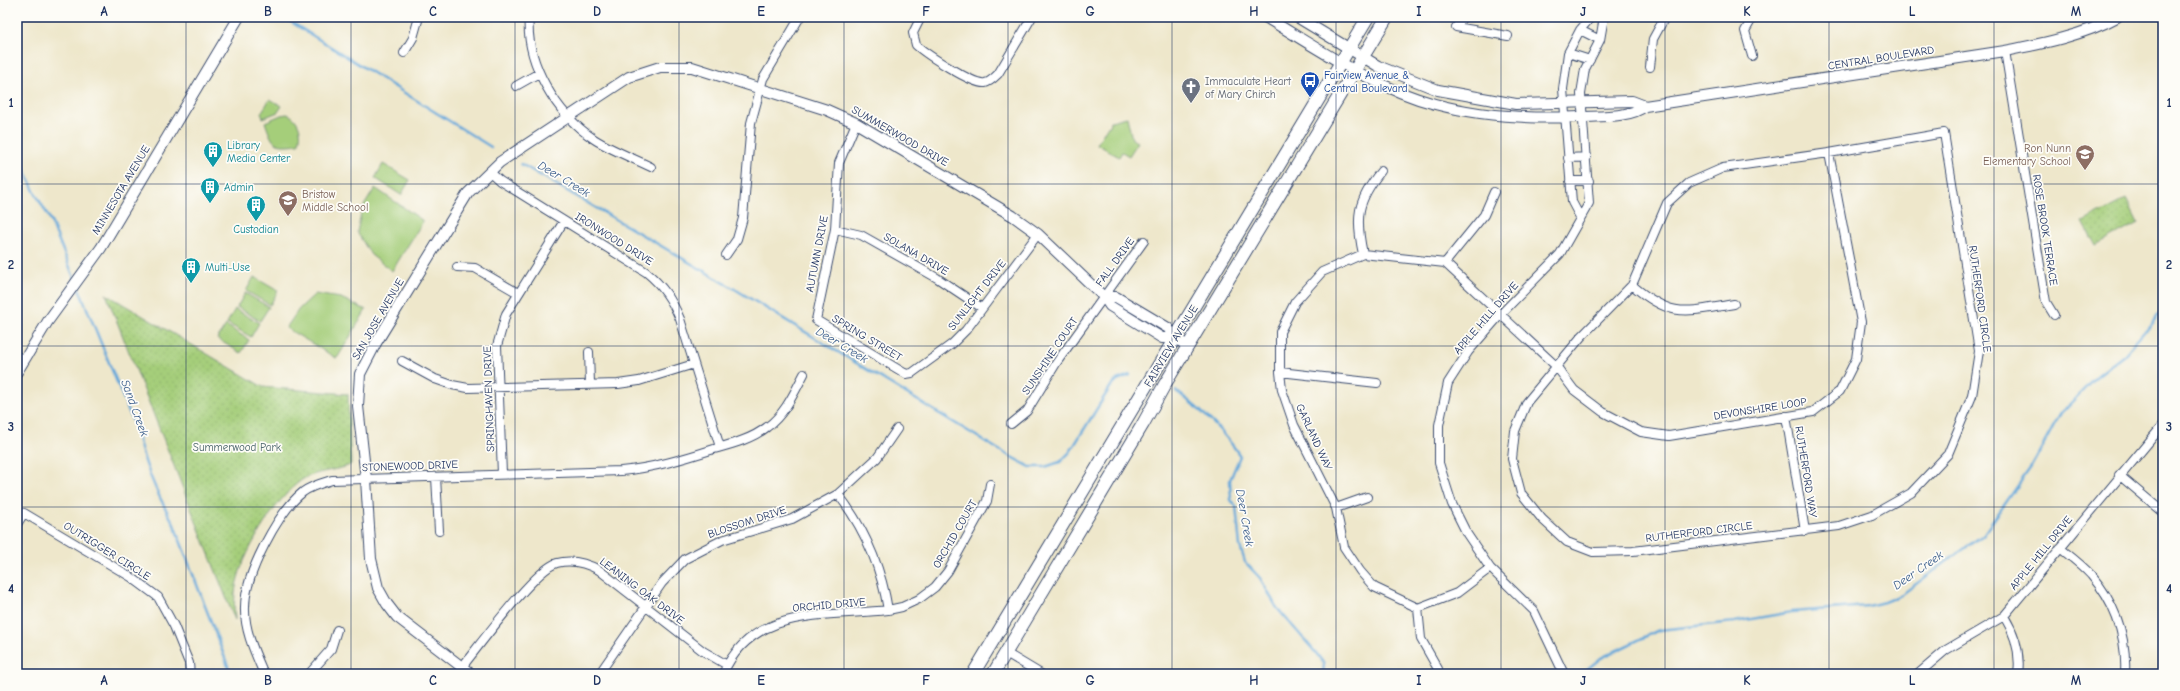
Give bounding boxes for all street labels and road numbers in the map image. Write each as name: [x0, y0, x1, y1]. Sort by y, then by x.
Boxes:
street label: CENTRAL BOULEVARD: [1827, 43, 1935, 73]
street label: SUMMERWOOD DRIVE: [849, 103, 951, 169]
street label: MINNESOTA AVENUE: [89, 143, 153, 237]
street label: ROSE BROOK TERRACE: [2030, 173, 2060, 287]
street label: IRONWOOD DRIVE: [573, 210, 656, 268]
street label: AUTUMN DRIVE: [803, 214, 831, 293]
street label: SOLANA DRIVE: [881, 230, 951, 278]
street label: FALL DRIVE: [1093, 235, 1137, 289]
street label: RUTHERFORD CIRCLE: [1966, 245, 1994, 354]
street label: SUNLIGHT DRIVE: [945, 257, 1009, 333]
street label: SAN JOSE AVENUE: [349, 276, 407, 362]
street label: APPLE HILL DRIVE: [1451, 279, 1521, 357]
street label: FAIRVIEW AVENUE: [1141, 302, 1201, 389]
street label: SPRING STREET: [830, 312, 905, 364]
street label: SUNSHINE COURT: [1019, 315, 1081, 397]
street label: SPRINGHAVEN DRIVE: [481, 346, 497, 452]
street label: DEVONSHIRE LOOP: [1713, 395, 1807, 423]
street label: GARLAND WAY: [1293, 402, 1335, 473]
street label: RUTHERFORD WAY: [1792, 425, 1820, 519]
street label: STONEWOOD DRIVE: [362, 458, 459, 474]
street label: ORCHID COURT: [930, 497, 980, 571]
street label: BLOSSOM DRIVE: [706, 503, 788, 541]
street label: APPLE HILL DRIVE: [2007, 513, 2075, 593]
street label: OUTRIGGER CIRCLE: [61, 519, 153, 583]
street label: RUTHERFORD CIRCLE: [1645, 519, 1754, 545]
street label: LEANING OAK DRIVE: [597, 555, 687, 627]
street label: ORCHID DRIVE: [792, 595, 867, 615]

